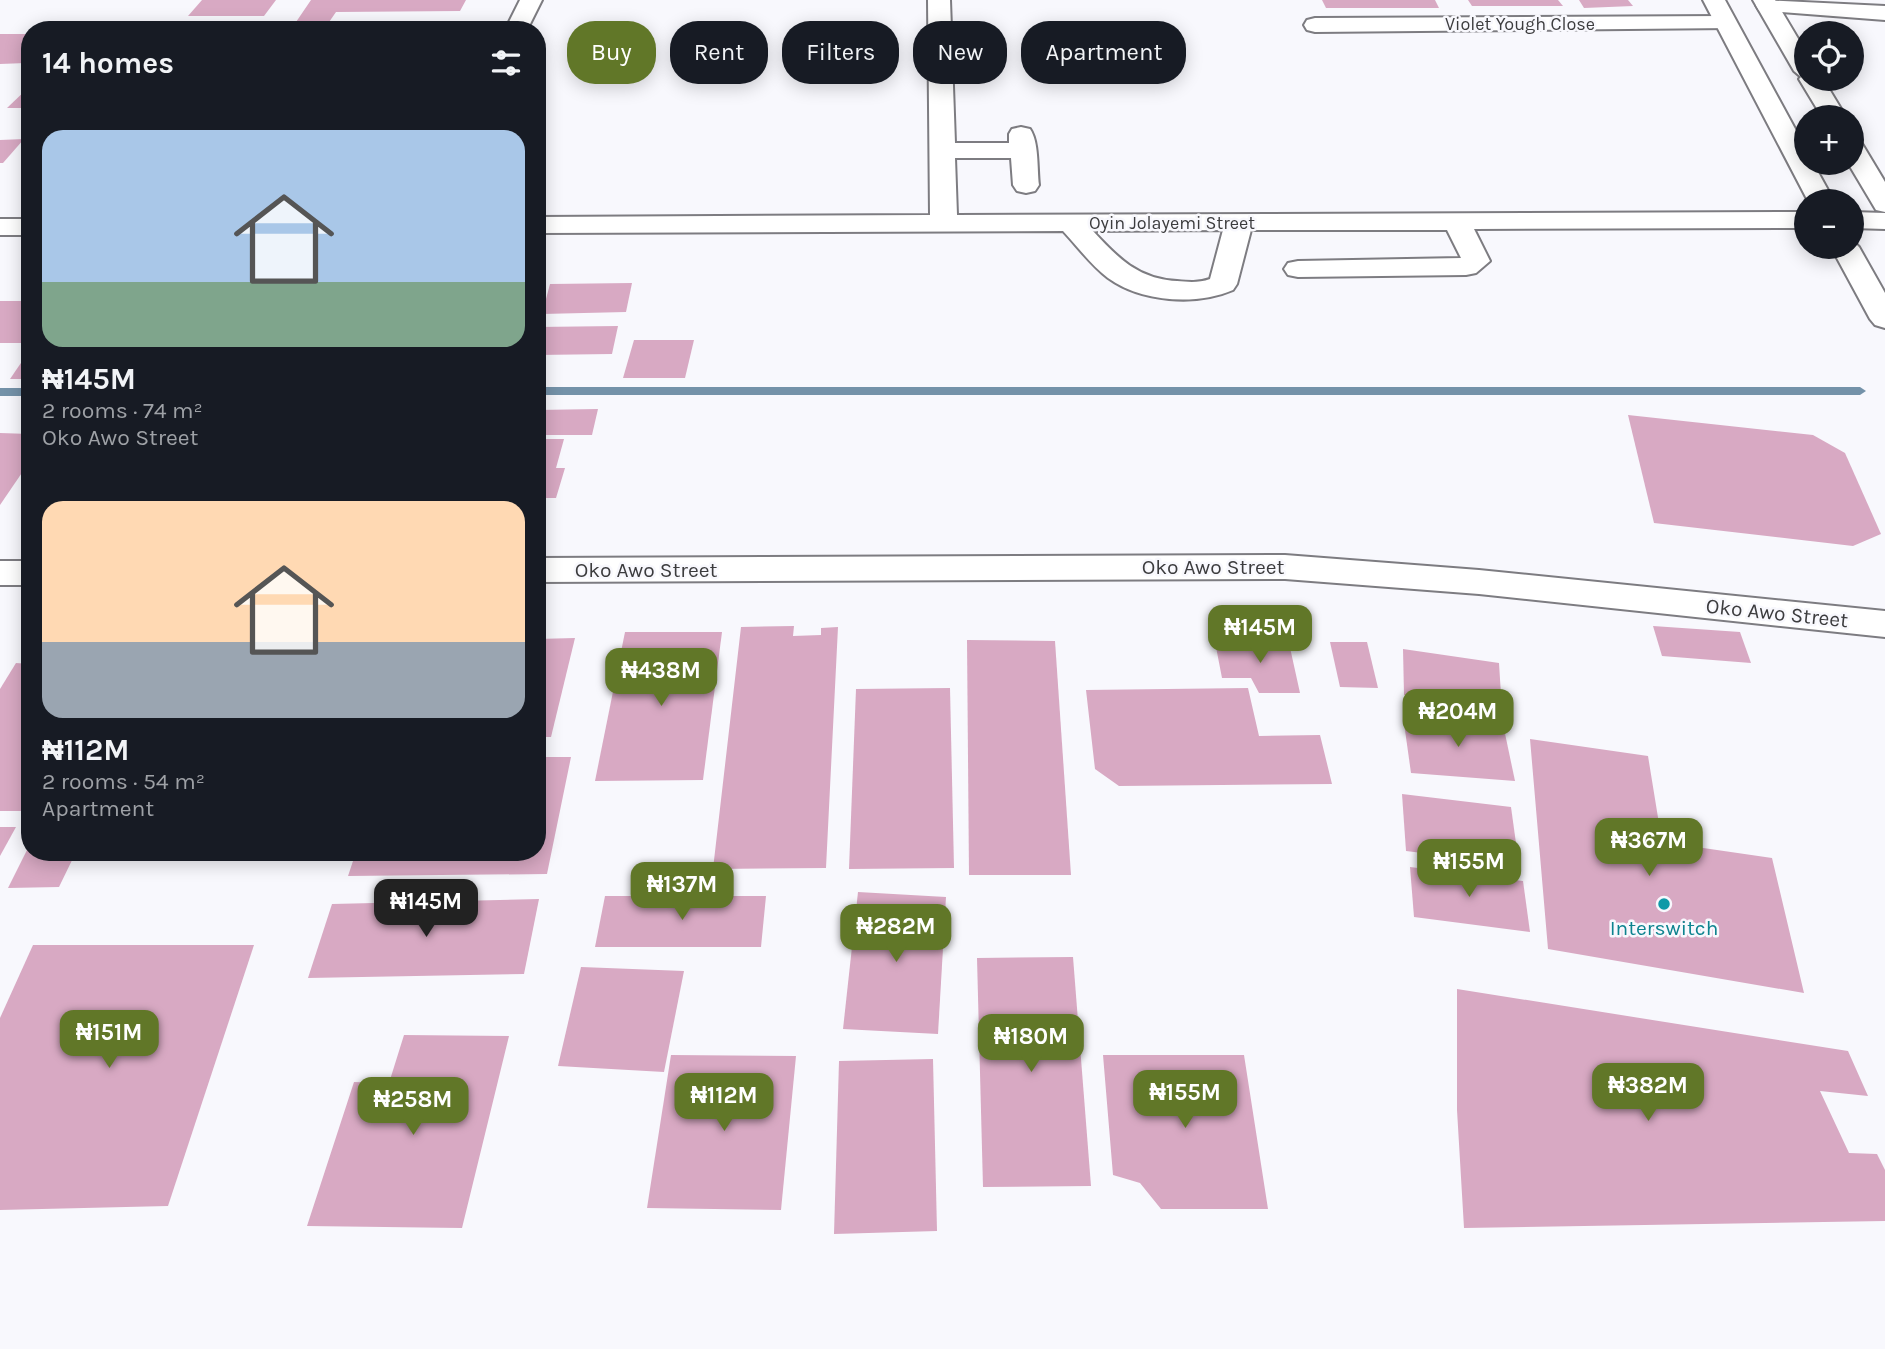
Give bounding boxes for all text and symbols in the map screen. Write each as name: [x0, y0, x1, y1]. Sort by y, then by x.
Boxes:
street label: Violet Yough Close: [1445, 13, 1595, 35]
chip: Buy: [567, 21, 656, 84]
chip: Rent: [670, 21, 768, 84]
chip: Filters: [782, 21, 899, 84]
chip: New: [913, 21, 1007, 84]
chip: Apartment: [1021, 21, 1186, 84]
map controls: [1794, 21, 1864, 259]
button: locate: [1794, 21, 1864, 91]
icon: filters: [487, 44, 525, 82]
text: 14 homes: [42, 45, 174, 81]
button: +: [1794, 105, 1864, 175]
icon: home: [221, 176, 347, 302]
button: −: [1794, 189, 1864, 259]
street label: Oyin Jolayemi Street: [1089, 212, 1255, 234]
text: ₦145M: [42, 361, 136, 397]
text: 2 rooms · 74 m²: [42, 397, 203, 424]
text: Oko Awo Street: [42, 424, 198, 451]
icon: home: [221, 547, 347, 673]
street label: Oko Awo Street: [1142, 555, 1284, 579]
street label: Oko Awo Street: [575, 558, 717, 582]
street label: Oko Awo Street: [1705, 594, 1849, 632]
pin: ₦145M: [1211, 606, 1309, 665]
text: ₦145M: [1224, 614, 1296, 641]
pin: ₦438M: [612, 648, 710, 708]
text: ₦438M: [621, 657, 701, 684]
pin: ₦204M: [1409, 690, 1507, 749]
text: ₦204M: [1419, 698, 1497, 725]
text: ₦112M: [42, 732, 129, 768]
text: 2 rooms · 54 m²: [42, 768, 205, 795]
text: Apartment: [42, 795, 154, 822]
pin: ₦367M: [1600, 818, 1698, 878]
text: ₦367M: [1611, 827, 1687, 854]
pin: ₦155M: [1420, 839, 1518, 899]
text: ₦155M: [1433, 848, 1505, 875]
pin: ₦137M: [633, 862, 731, 922]
text: ₦137M: [647, 871, 717, 898]
pin: ₦145M: [377, 880, 475, 939]
text: ₦145M: [390, 888, 462, 915]
marker: Interswitch: [1656, 896, 1672, 912]
pin: ₦282M: [847, 904, 945, 964]
text: ₦282M: [856, 913, 936, 940]
place label: Interswitch: [1610, 916, 1718, 940]
pin: ₦151M: [60, 1010, 158, 1070]
pin: ₦180M: [982, 1014, 1080, 1074]
text: ₦151M: [76, 1019, 142, 1046]
text: ₦180M: [994, 1023, 1068, 1050]
pin: ₦382M: [1599, 1064, 1697, 1123]
pin: ₦155M: [1136, 1070, 1234, 1130]
text: ₦382M: [1608, 1072, 1688, 1099]
pin: ₦112M: [675, 1074, 773, 1133]
pin: ₦258M: [364, 1078, 462, 1137]
text: ₦155M: [1149, 1079, 1221, 1106]
text: ₦112M: [690, 1082, 758, 1109]
text: ₦258M: [374, 1086, 452, 1113]

